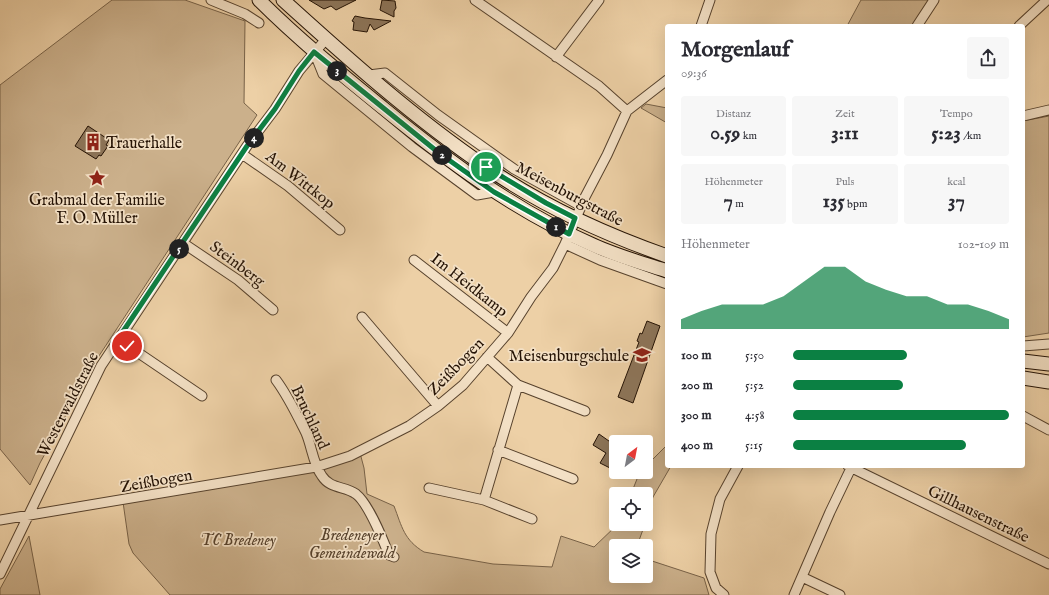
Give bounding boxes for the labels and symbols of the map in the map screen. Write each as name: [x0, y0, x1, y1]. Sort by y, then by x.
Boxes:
pin: 3: [327, 61, 347, 81]
pin: 4: [244, 128, 264, 148]
building icon: Trauerhalle: [83, 132, 103, 152]
place label: Trauerhalle: [106, 134, 182, 154]
pin: 2: [432, 145, 452, 165]
street label: Am Wittkop: [260, 147, 339, 214]
pin: [469, 150, 503, 184]
street label: Meisenburgstraße: [512, 158, 626, 231]
place icon: Grabmal der Familie F. O. Müller: [87, 168, 107, 188]
place label: Grabmal der Familie F. O. Müller: [29, 191, 165, 229]
pin: 1: [546, 217, 566, 237]
street label: Steinberg: [205, 237, 269, 292]
pin: 5: [169, 239, 189, 259]
street label: Im Heidkamp: [426, 249, 512, 322]
pin: [110, 329, 144, 363]
street label: Zeißbogen: [424, 334, 489, 401]
school or university icon: Meisenburgschule: [632, 345, 652, 365]
place label: Meisenburgschule: [509, 347, 629, 367]
street label: Westerwaldstraße: [34, 349, 104, 461]
street label: Bruchland: [286, 383, 333, 454]
north arrow: [609, 435, 653, 479]
street label: Zeißbogen: [119, 466, 194, 498]
street label: Gillhausenstraße: [924, 482, 1032, 548]
park label: Bredeneyer Gemeindewald: [309, 526, 397, 564]
park label: TC Bredeney: [200, 531, 277, 551]

